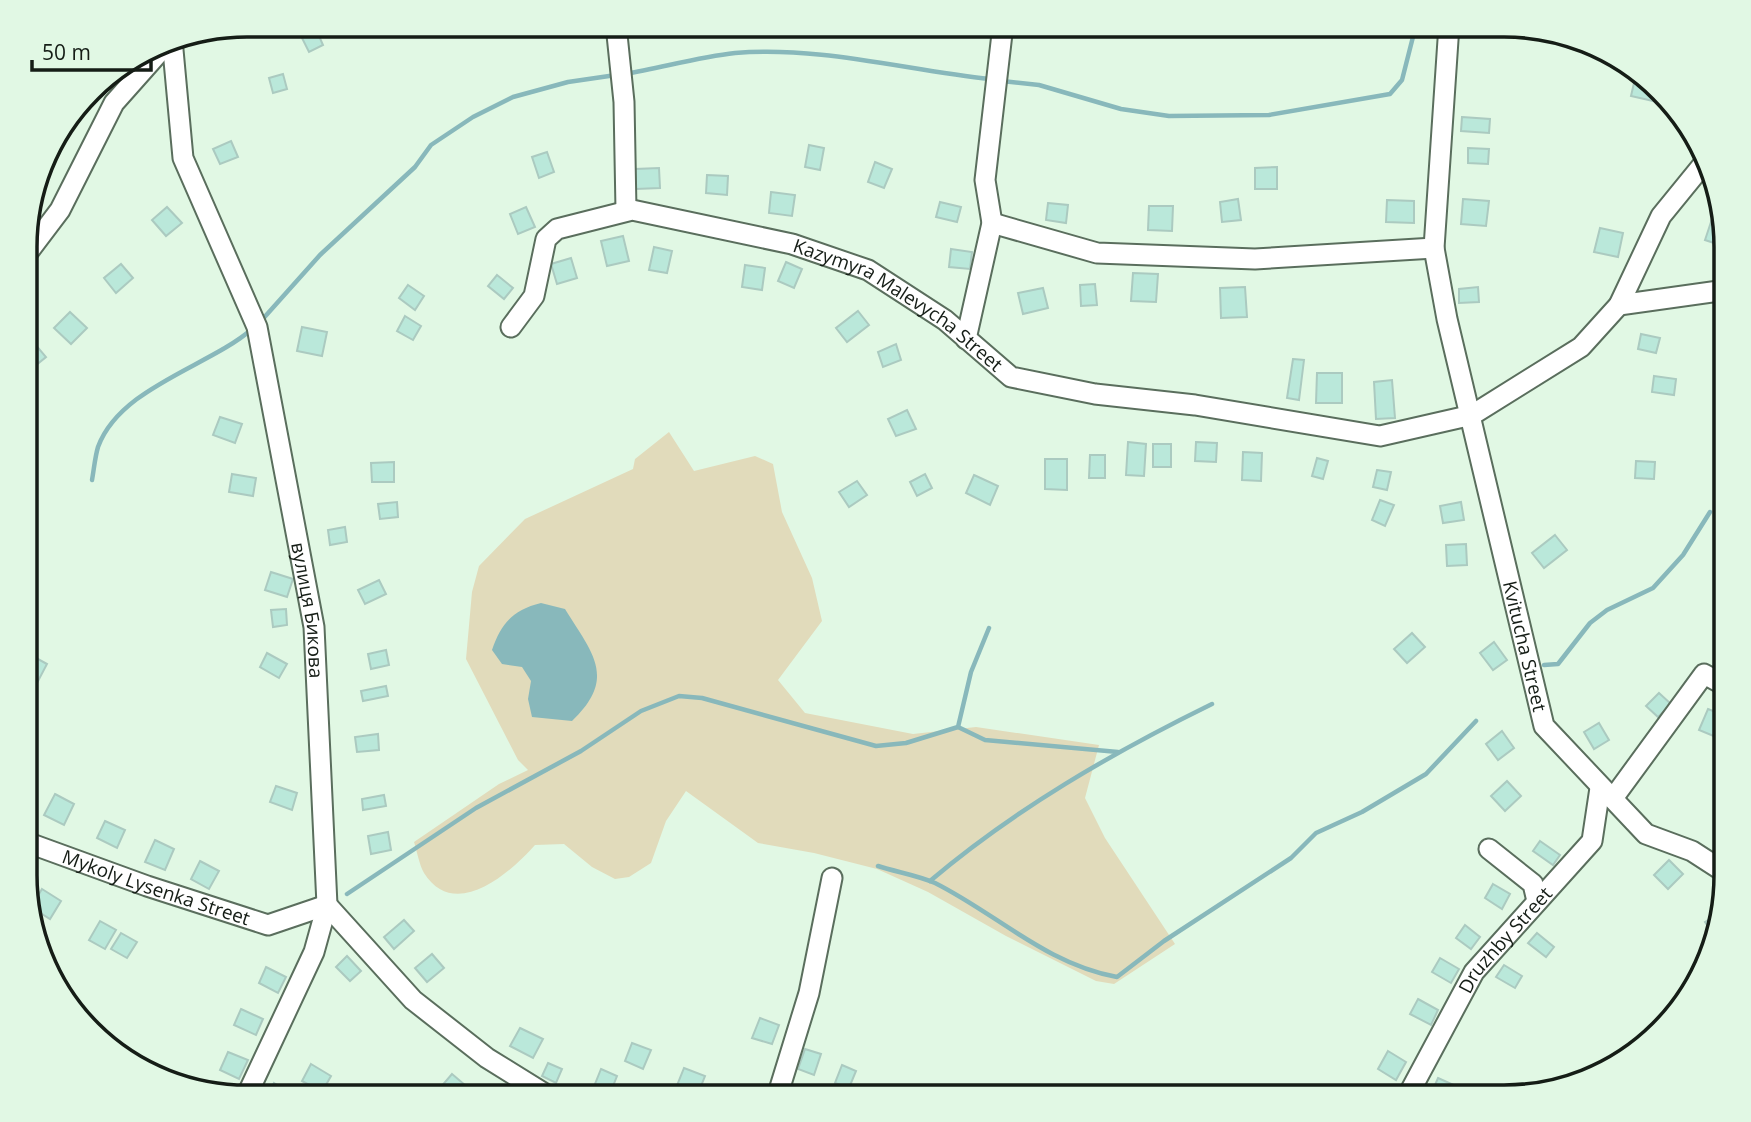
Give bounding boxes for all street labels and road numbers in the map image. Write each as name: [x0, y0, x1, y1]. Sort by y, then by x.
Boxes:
street label: Kazymyra Malevycha Street: [790, 232, 1009, 377]
street label: вулиця Бикова: [285, 540, 329, 679]
street label: Kvitucha Street: [1497, 578, 1553, 714]
street label: Mykoly Lysenka Street: [59, 843, 254, 931]
street label: Druzhby Street: [1452, 881, 1558, 998]

